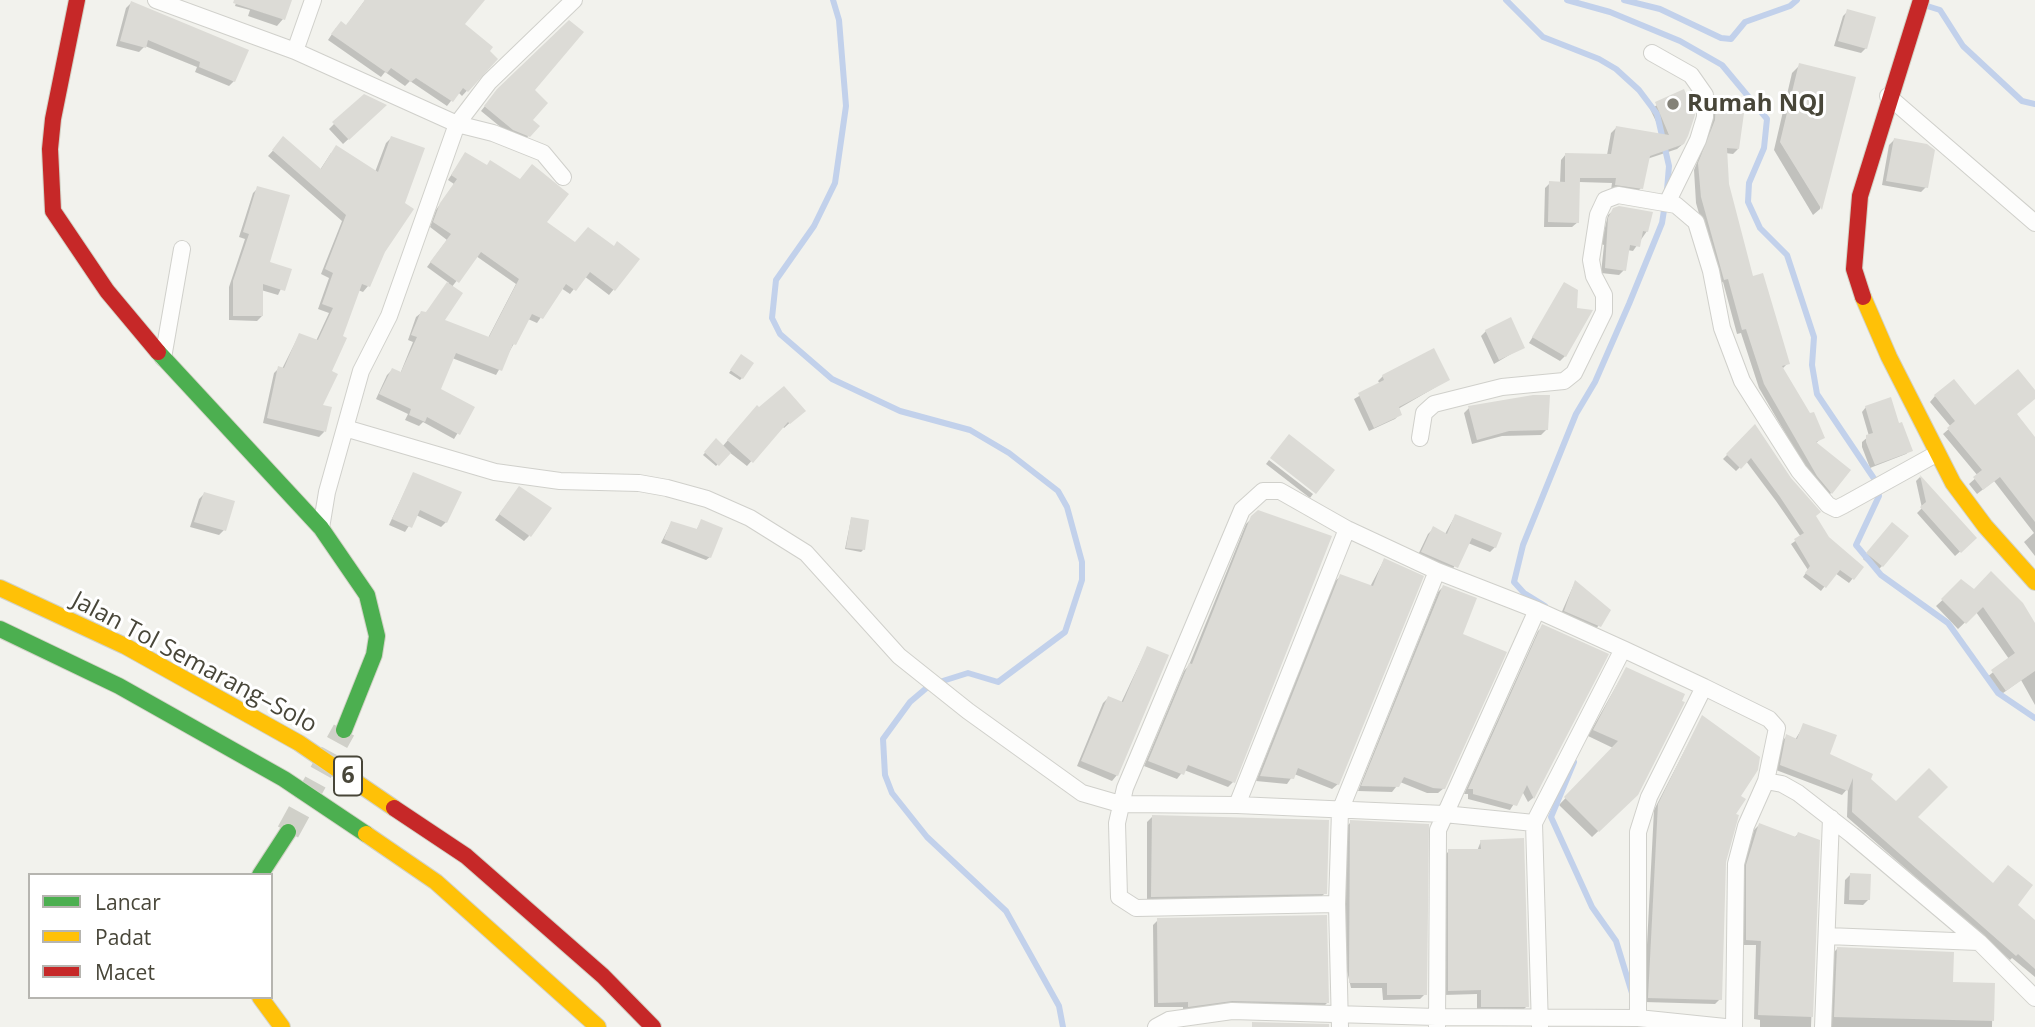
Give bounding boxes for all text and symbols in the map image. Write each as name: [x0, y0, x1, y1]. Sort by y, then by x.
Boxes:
place label: Rumah NQJ: [1687, 90, 1825, 118]
marker: Rumah NQJ: [1665, 96, 1681, 112]
street label: Jalan Tol Semarang–Solo: [67, 586, 321, 740]
road number: 6: [334, 756, 362, 796]
legend: [28, 873, 273, 999]
text: Lancar: [95, 888, 161, 916]
text: Padat: [95, 923, 151, 951]
text: Macet: [95, 958, 155, 986]

